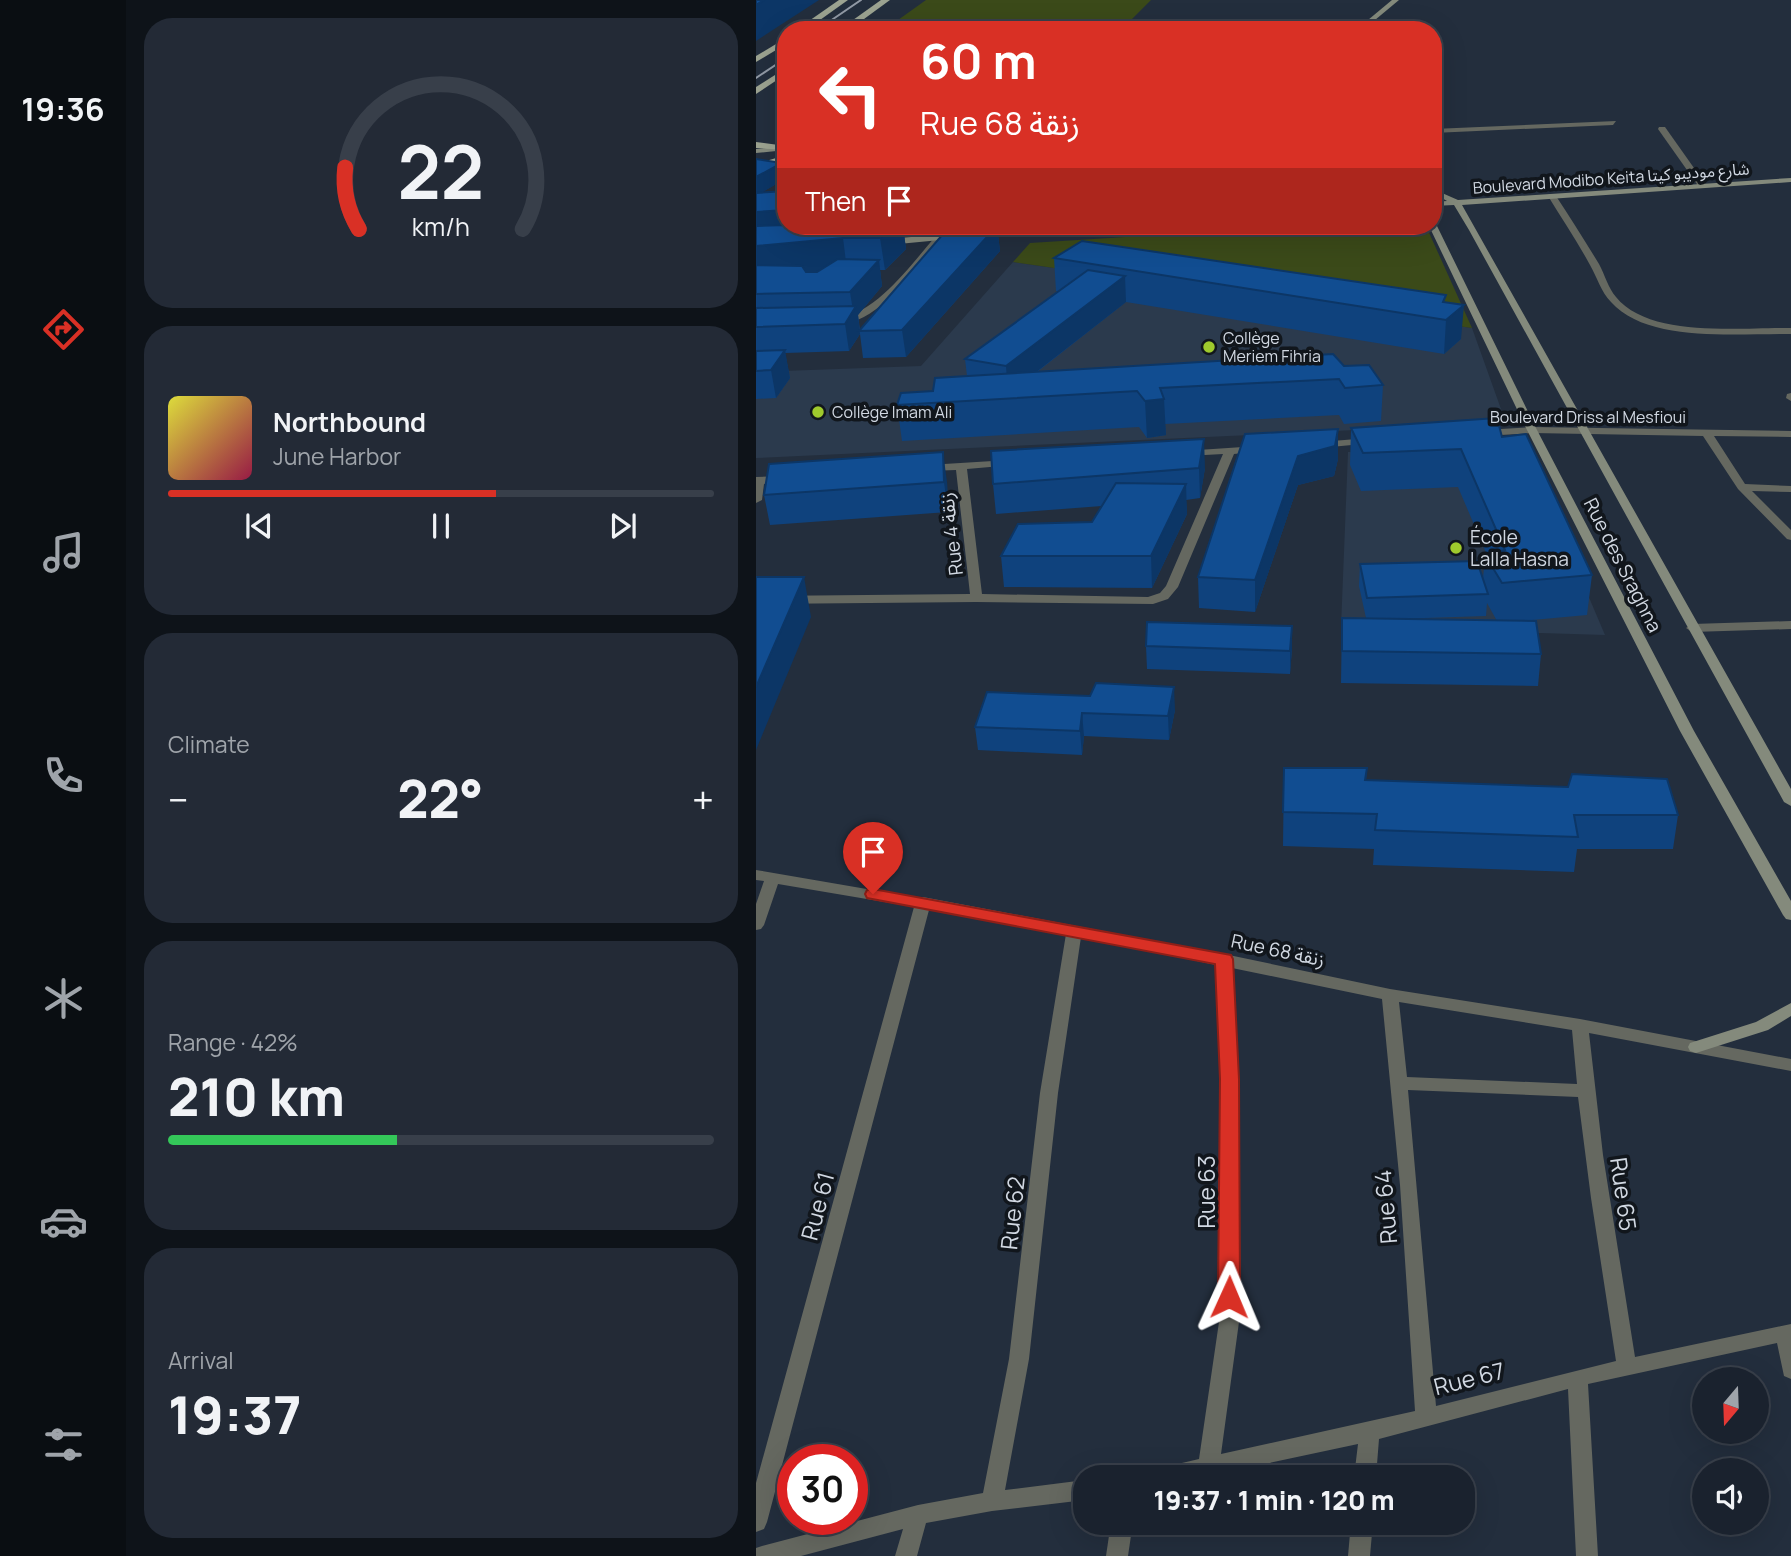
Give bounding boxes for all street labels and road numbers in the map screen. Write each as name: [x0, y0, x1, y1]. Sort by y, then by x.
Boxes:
street label: Boulevard Modibo Keita شارع موديبو كيتا: [1472, 157, 1750, 201]
street label: Boulevard Driss al Mesfioui: [1490, 406, 1686, 428]
street label: Rue 4 زنقة: [933, 491, 969, 577]
street label: Rue des Sraghna: [1578, 493, 1668, 637]
street label: Rue 68 زنقة: [1229, 927, 1327, 973]
street label: Rue 63: [1190, 1155, 1222, 1229]
street label: Rue 65: [1603, 1155, 1645, 1233]
street label: Rue 61: [793, 1168, 841, 1244]
street label: Rue 64: [1366, 1169, 1404, 1245]
street label: Rue 62: [992, 1175, 1032, 1251]
street label: Rue 67: [1430, 1354, 1508, 1402]

